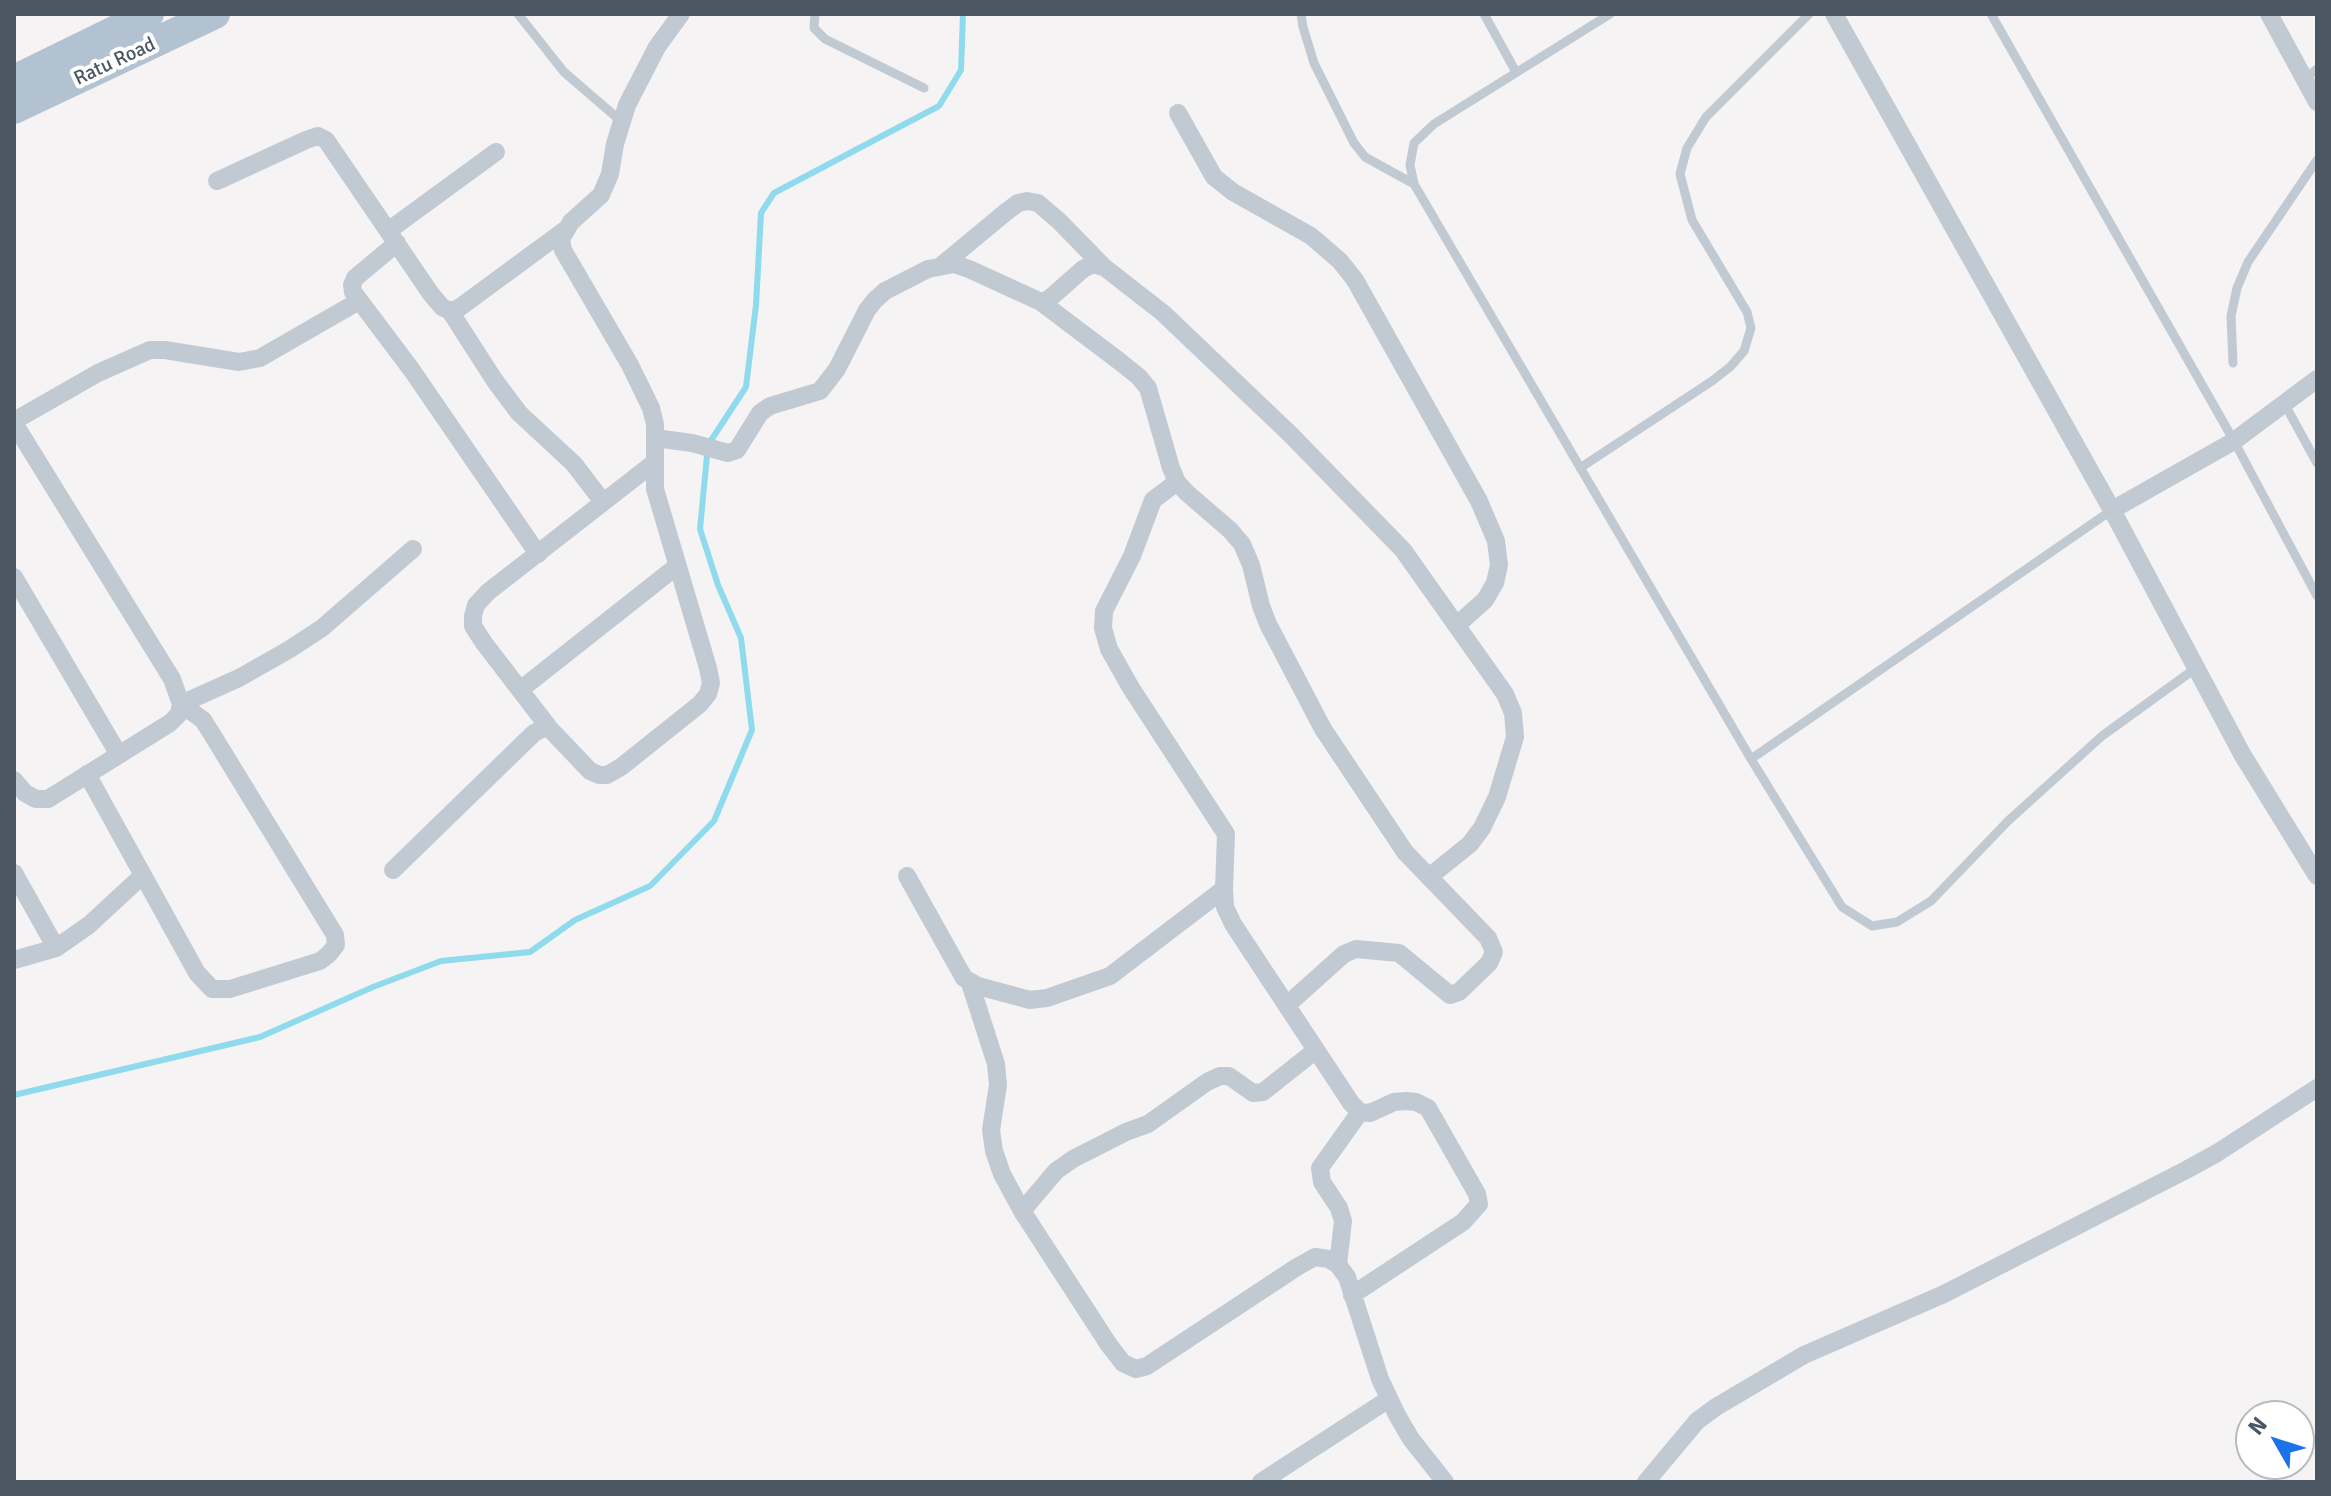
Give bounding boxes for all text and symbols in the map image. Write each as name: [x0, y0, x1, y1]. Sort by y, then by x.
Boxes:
street label: Ratu Road: [71, 33, 159, 91]
north arrow: [2235, 1400, 2315, 1480]
text: N: [2242, 1411, 2273, 1440]

